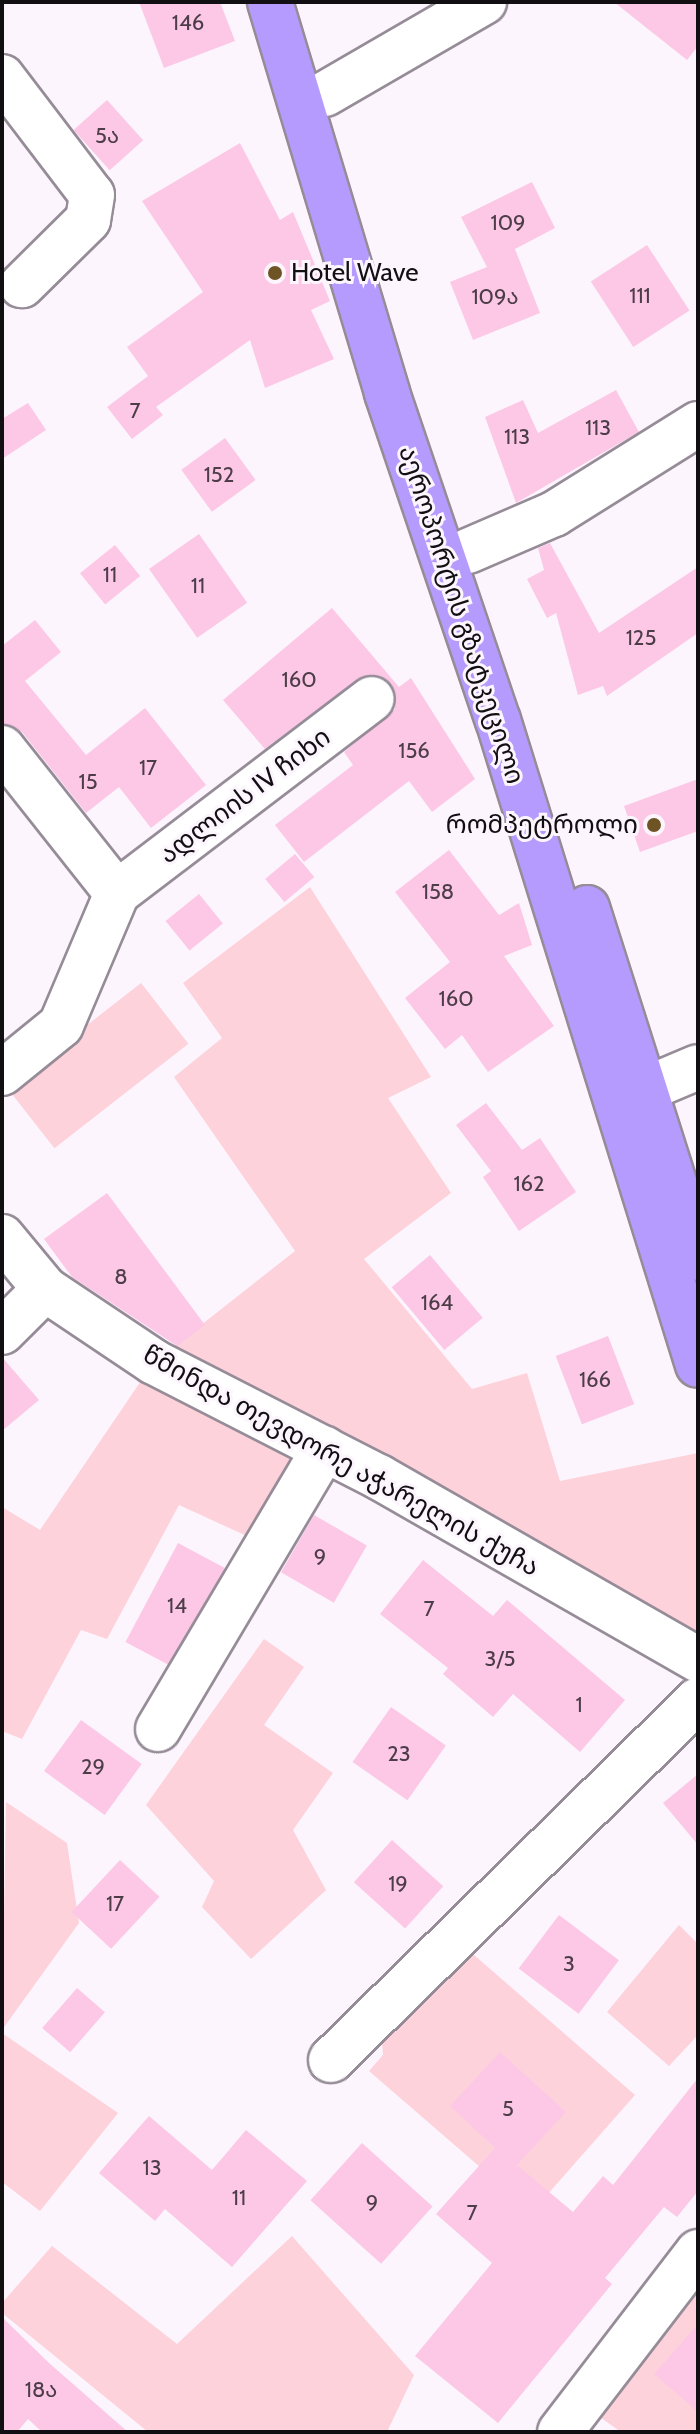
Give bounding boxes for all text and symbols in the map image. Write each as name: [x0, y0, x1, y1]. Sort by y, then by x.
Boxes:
house number: 146: [172, 10, 204, 36]
house number: 5ა: [95, 123, 119, 149]
house number: 109: [490, 210, 526, 236]
place label: Hotel Wave: [291, 257, 419, 289]
marker: Hotel Wave: [266, 264, 284, 282]
house number: 111: [629, 283, 651, 309]
house number: 109ა: [471, 284, 519, 310]
house number: 7: [129, 398, 141, 424]
house number: 113: [585, 415, 611, 441]
house number: 113: [504, 424, 530, 450]
street label: აეროპორტის გზატკეცილი: [391, 442, 531, 788]
house number: 152: [204, 462, 234, 488]
house number: 11: [103, 562, 117, 588]
house number: 11: [191, 573, 205, 599]
house number: 125: [626, 625, 656, 651]
house number: 160: [281, 667, 317, 693]
street label: ადლიის IV ჩიხი: [153, 721, 337, 871]
house number: 156: [398, 738, 430, 764]
house number: 17: [139, 755, 157, 781]
house number: 15: [78, 769, 98, 795]
place label: რომპეტროლი: [446, 809, 638, 841]
marker: რომპეტროლი: [645, 816, 663, 834]
house number: 158: [422, 879, 454, 905]
house number: 160: [438, 986, 474, 1012]
house number: 162: [513, 1171, 545, 1197]
house number: 8: [114, 1264, 128, 1290]
house number: 164: [421, 1290, 453, 1316]
street label: წმინდა თევდორე აჭარელის ქუჩა: [137, 1339, 545, 1583]
house number: 166: [579, 1367, 611, 1393]
house number: 9: [314, 1544, 326, 1570]
house number: 14: [167, 1593, 187, 1619]
house number: 7: [423, 1596, 435, 1622]
house number: 3/5: [485, 1646, 515, 1672]
house number: 1: [575, 1692, 583, 1718]
house number: 23: [387, 1741, 411, 1767]
house number: 29: [81, 1754, 105, 1780]
house number: 19: [388, 1871, 408, 1897]
house number: 17: [106, 1891, 124, 1917]
house number: 3: [563, 1951, 575, 1977]
house number: 5: [502, 2096, 514, 2122]
house number: 13: [142, 2155, 162, 2181]
house number: 11: [232, 2185, 246, 2211]
house number: 9: [366, 2190, 378, 2216]
house number: 7: [466, 2200, 478, 2226]
house number: 18ა: [25, 2377, 57, 2403]

